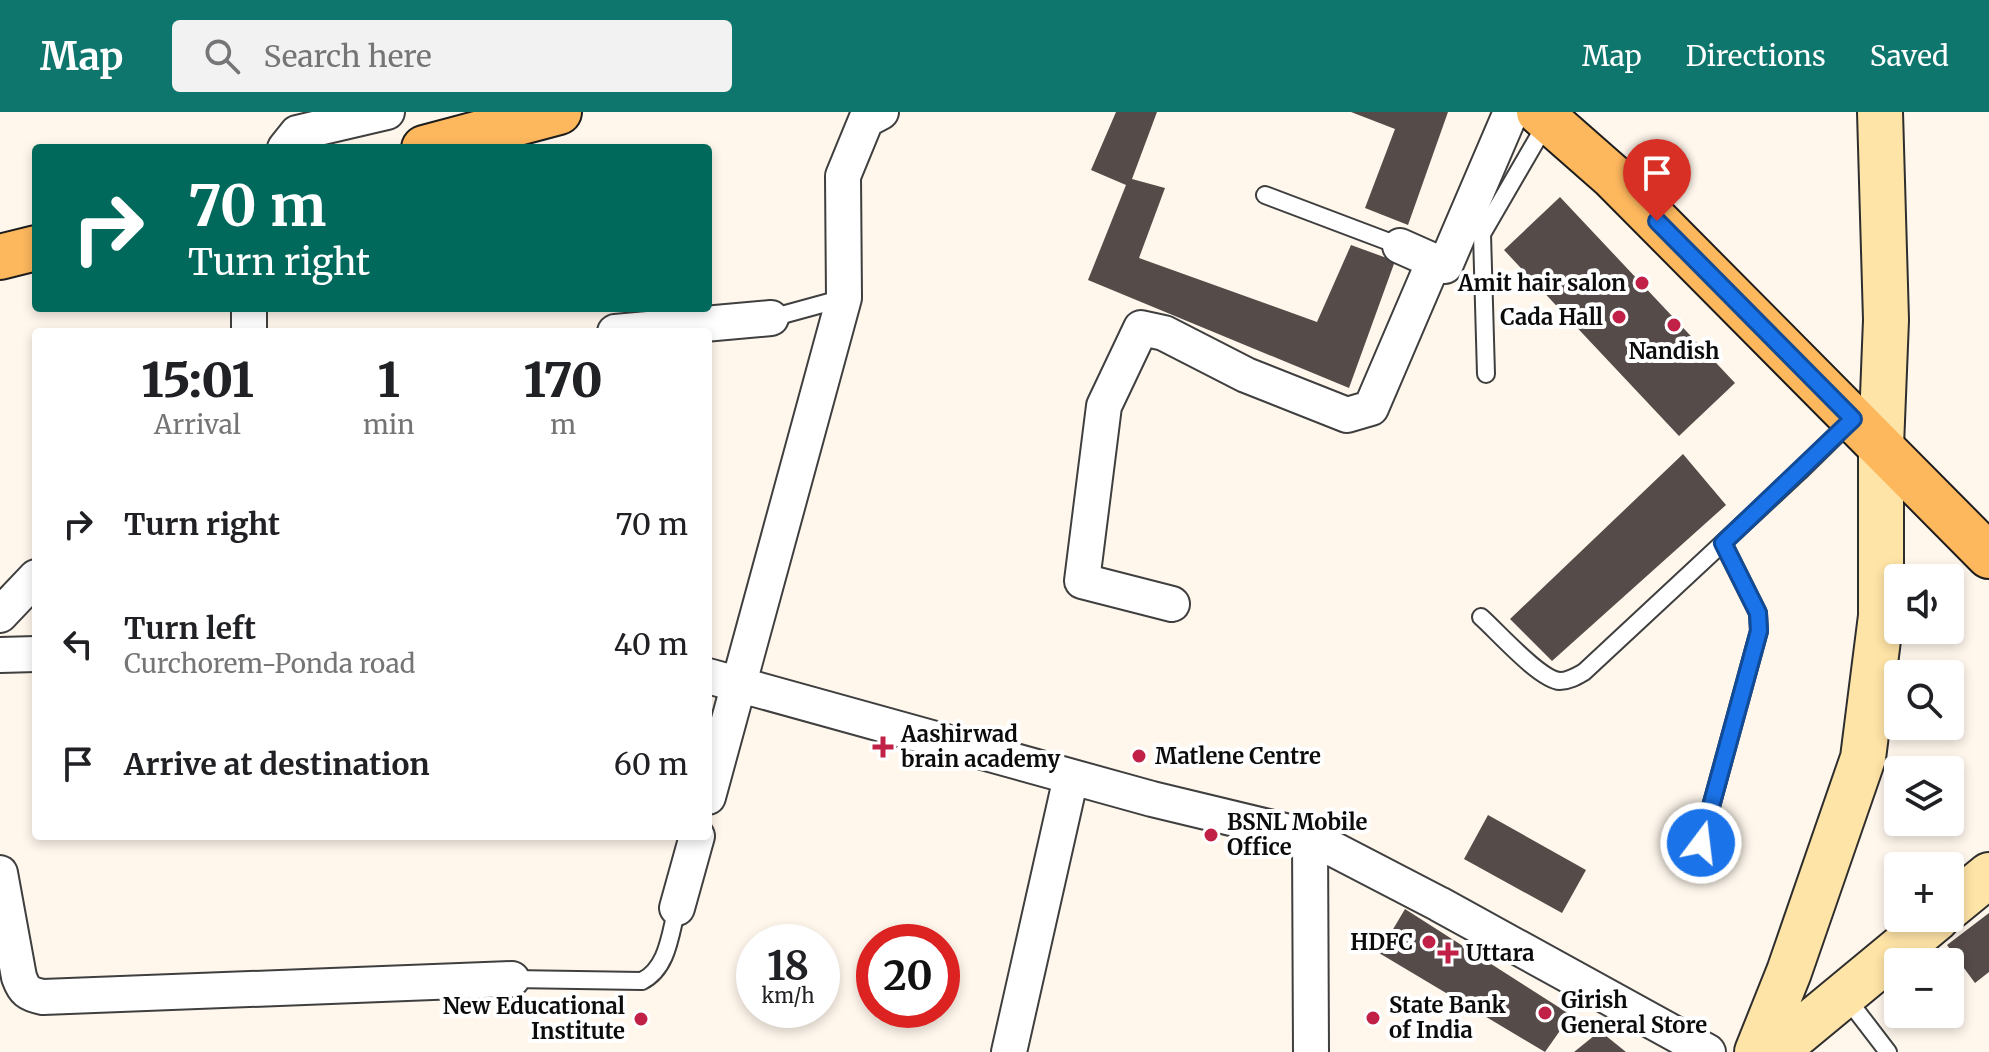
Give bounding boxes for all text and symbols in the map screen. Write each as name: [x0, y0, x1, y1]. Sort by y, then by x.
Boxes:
search box: [172, 20, 732, 92]
text: Map: [40, 33, 124, 80]
icon: search: [200, 34, 244, 78]
text: Search here: [264, 37, 432, 75]
text: Map: [1582, 38, 1642, 74]
text: Directions: [1686, 38, 1826, 74]
text: Saved: [1870, 38, 1949, 74]
pin: [1623, 139, 1691, 221]
icon: arrive: [1635, 151, 1679, 195]
text: 70 m: [188, 171, 326, 241]
icon: right: [56, 176, 160, 280]
text: Turn right: [188, 240, 370, 285]
place label: Amit hair salon: [1457, 269, 1626, 297]
marker: Amit hair salon: [1633, 274, 1651, 292]
place label: Cada Hall: [1500, 303, 1603, 331]
marker: Cada Hall: [1610, 308, 1628, 326]
marker: Nandish: [1665, 316, 1683, 334]
place label: Nandish: [1628, 337, 1720, 365]
text: 15:01: [141, 350, 254, 410]
text: 1: [377, 350, 400, 410]
text: 170: [524, 350, 603, 410]
text: Arrival: [154, 408, 241, 441]
text: min: [363, 408, 414, 441]
text: m: [550, 408, 576, 441]
icon: right: [56, 502, 100, 546]
text: Turn right: [124, 505, 280, 543]
text: 70 m: [615, 505, 688, 543]
map controls: [1884, 564, 1964, 1028]
button: sound: [1884, 564, 1964, 644]
text: Turn left: [124, 609, 256, 647]
icon: left: [56, 622, 100, 666]
text: 40 m: [614, 625, 688, 663]
text: Curchorem-Ponda road: [124, 647, 415, 680]
button: search: [1884, 660, 1964, 740]
place label: Aashirwad brain academy: [900, 720, 1061, 773]
marker: Aashirwad brain academy: [872, 736, 894, 758]
icon: arrive: [56, 742, 100, 786]
place label: Matlene Centre: [1155, 742, 1321, 770]
text: Arrive at destination: [124, 745, 430, 783]
text: 60 m: [614, 745, 688, 783]
marker: Matlene Centre: [1130, 747, 1148, 765]
button: layers: [1884, 756, 1964, 836]
position arrow: [1659, 801, 1743, 885]
place label: BSNL Mobile Office: [1227, 808, 1367, 861]
marker: BSNL Mobile Office: [1202, 826, 1220, 844]
button: +: [1884, 852, 1964, 932]
speed limit sign: 20: [856, 924, 960, 1028]
place label: HDFC: [1350, 928, 1413, 956]
marker: HDFC: [1420, 933, 1438, 951]
place label: Uttara: [1466, 939, 1535, 967]
text: 18: [767, 941, 809, 991]
marker: Uttara: [1437, 942, 1459, 964]
button: −: [1884, 948, 1964, 1028]
text: km/h: [762, 983, 814, 1008]
place label: Girish General Store: [1561, 986, 1707, 1039]
place label: State Bank of India: [1389, 991, 1507, 1044]
place label: New Educational Institute: [443, 992, 625, 1045]
marker: Girish General Store: [1536, 1004, 1554, 1022]
marker: State Bank of India: [1364, 1009, 1382, 1027]
marker: New Educational Institute: [632, 1010, 650, 1028]

